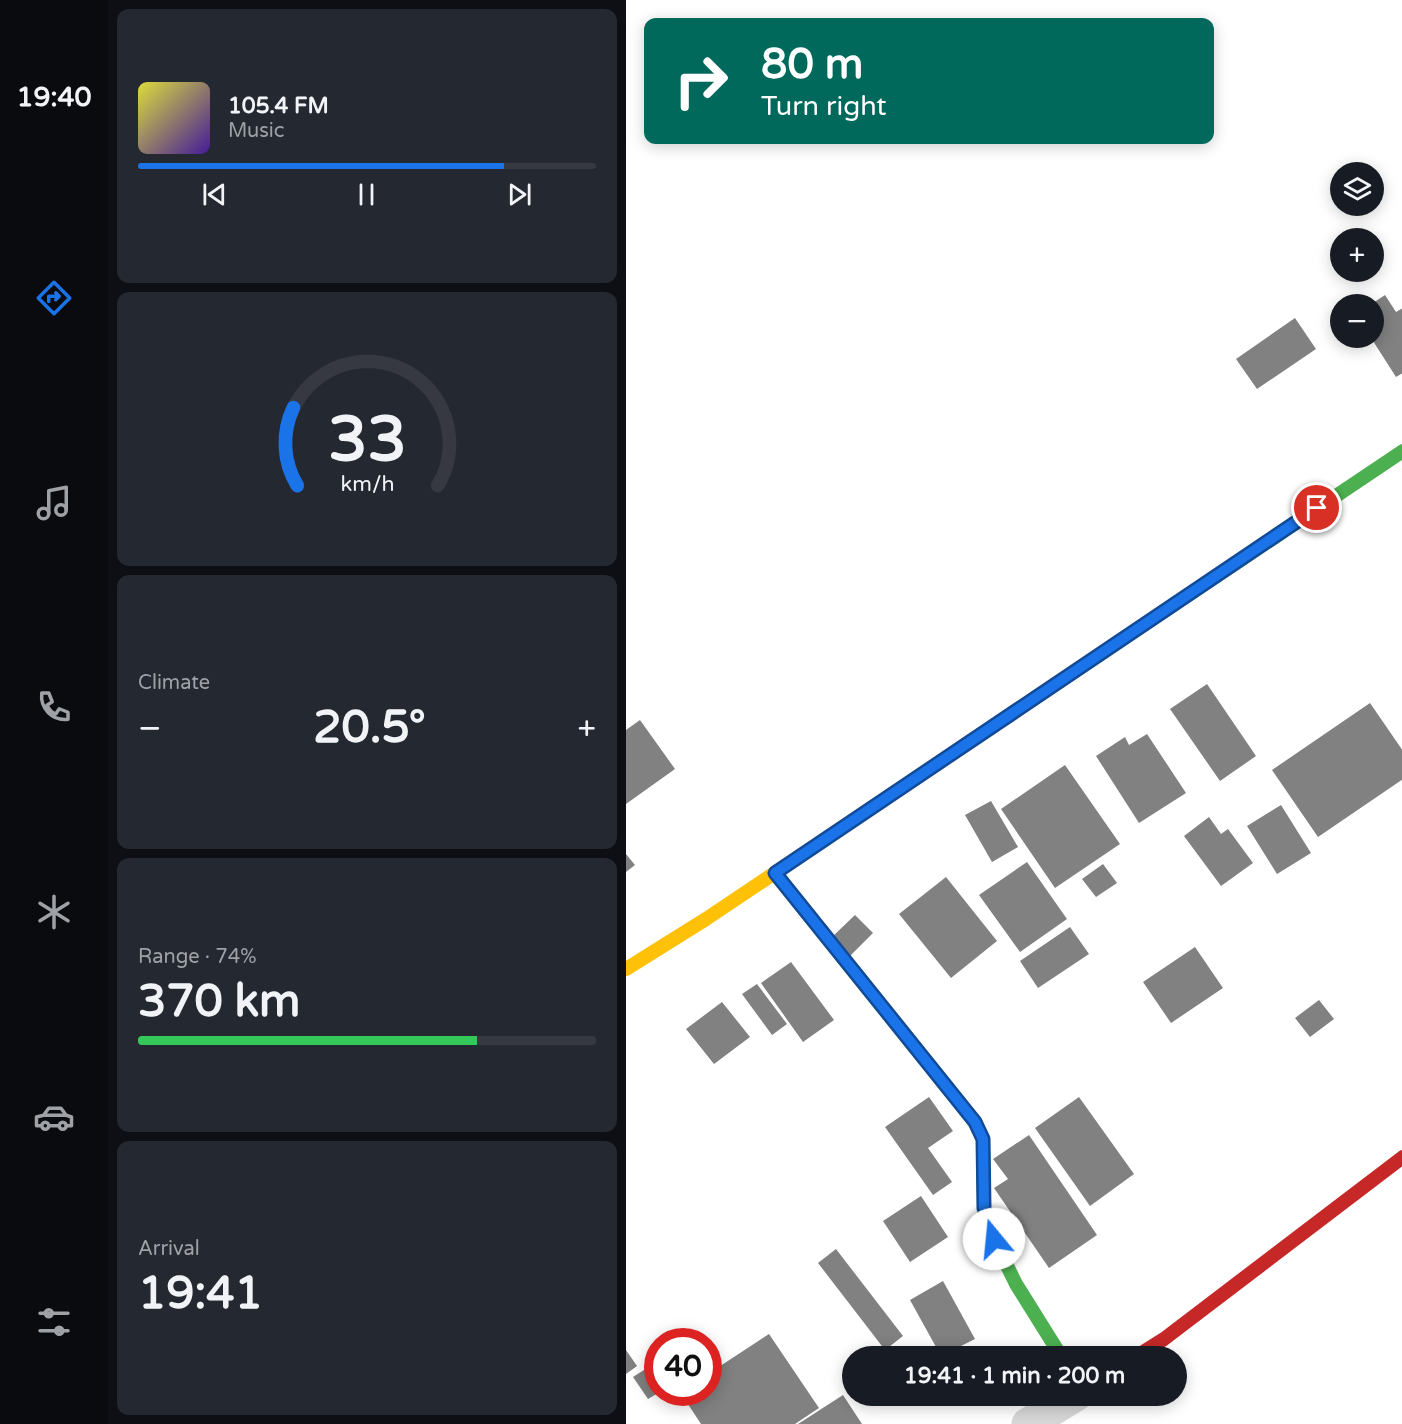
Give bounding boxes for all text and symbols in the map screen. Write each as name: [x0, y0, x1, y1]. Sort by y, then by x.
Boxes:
text: 80 m: [761, 39, 863, 90]
icon: right: [662, 42, 740, 120]
text: 19:40: [17, 81, 91, 114]
text: Turn right: [761, 90, 887, 123]
text: 105.4 FM: [228, 93, 329, 119]
text: Music: [228, 119, 284, 143]
map controls: [1330, 162, 1384, 348]
button: layers: [1330, 162, 1384, 216]
icon: previous: [198, 178, 231, 211]
icon: pause: [350, 178, 383, 211]
icon: next: [503, 178, 536, 211]
button: +: [1330, 228, 1384, 282]
icon: directions: [33, 277, 75, 319]
button: −: [1330, 294, 1384, 348]
text: 33: [328, 403, 406, 478]
text: km/h: [340, 471, 394, 497]
icon: music: [33, 482, 75, 524]
pin: [1291, 482, 1342, 533]
icon: arrive: [1300, 491, 1333, 524]
text: Climate: [138, 671, 210, 695]
icon: phone: [33, 686, 75, 728]
text: 20.5°: [313, 701, 426, 755]
text: −: [138, 709, 162, 748]
text: +: [577, 709, 596, 748]
icon: climate: [33, 891, 75, 933]
text: Range · 74%: [138, 945, 257, 969]
text: 370 km: [138, 975, 300, 1029]
icon: car: [33, 1096, 75, 1138]
position arrow: [962, 1207, 1026, 1271]
text: Arrival: [138, 1237, 200, 1261]
text: 19:41: [138, 1267, 263, 1321]
icon: filters: [33, 1301, 75, 1343]
speed limit sign: 40: [644, 1328, 722, 1406]
text: 19:41 · 1 min · 200 m: [904, 1363, 1125, 1389]

